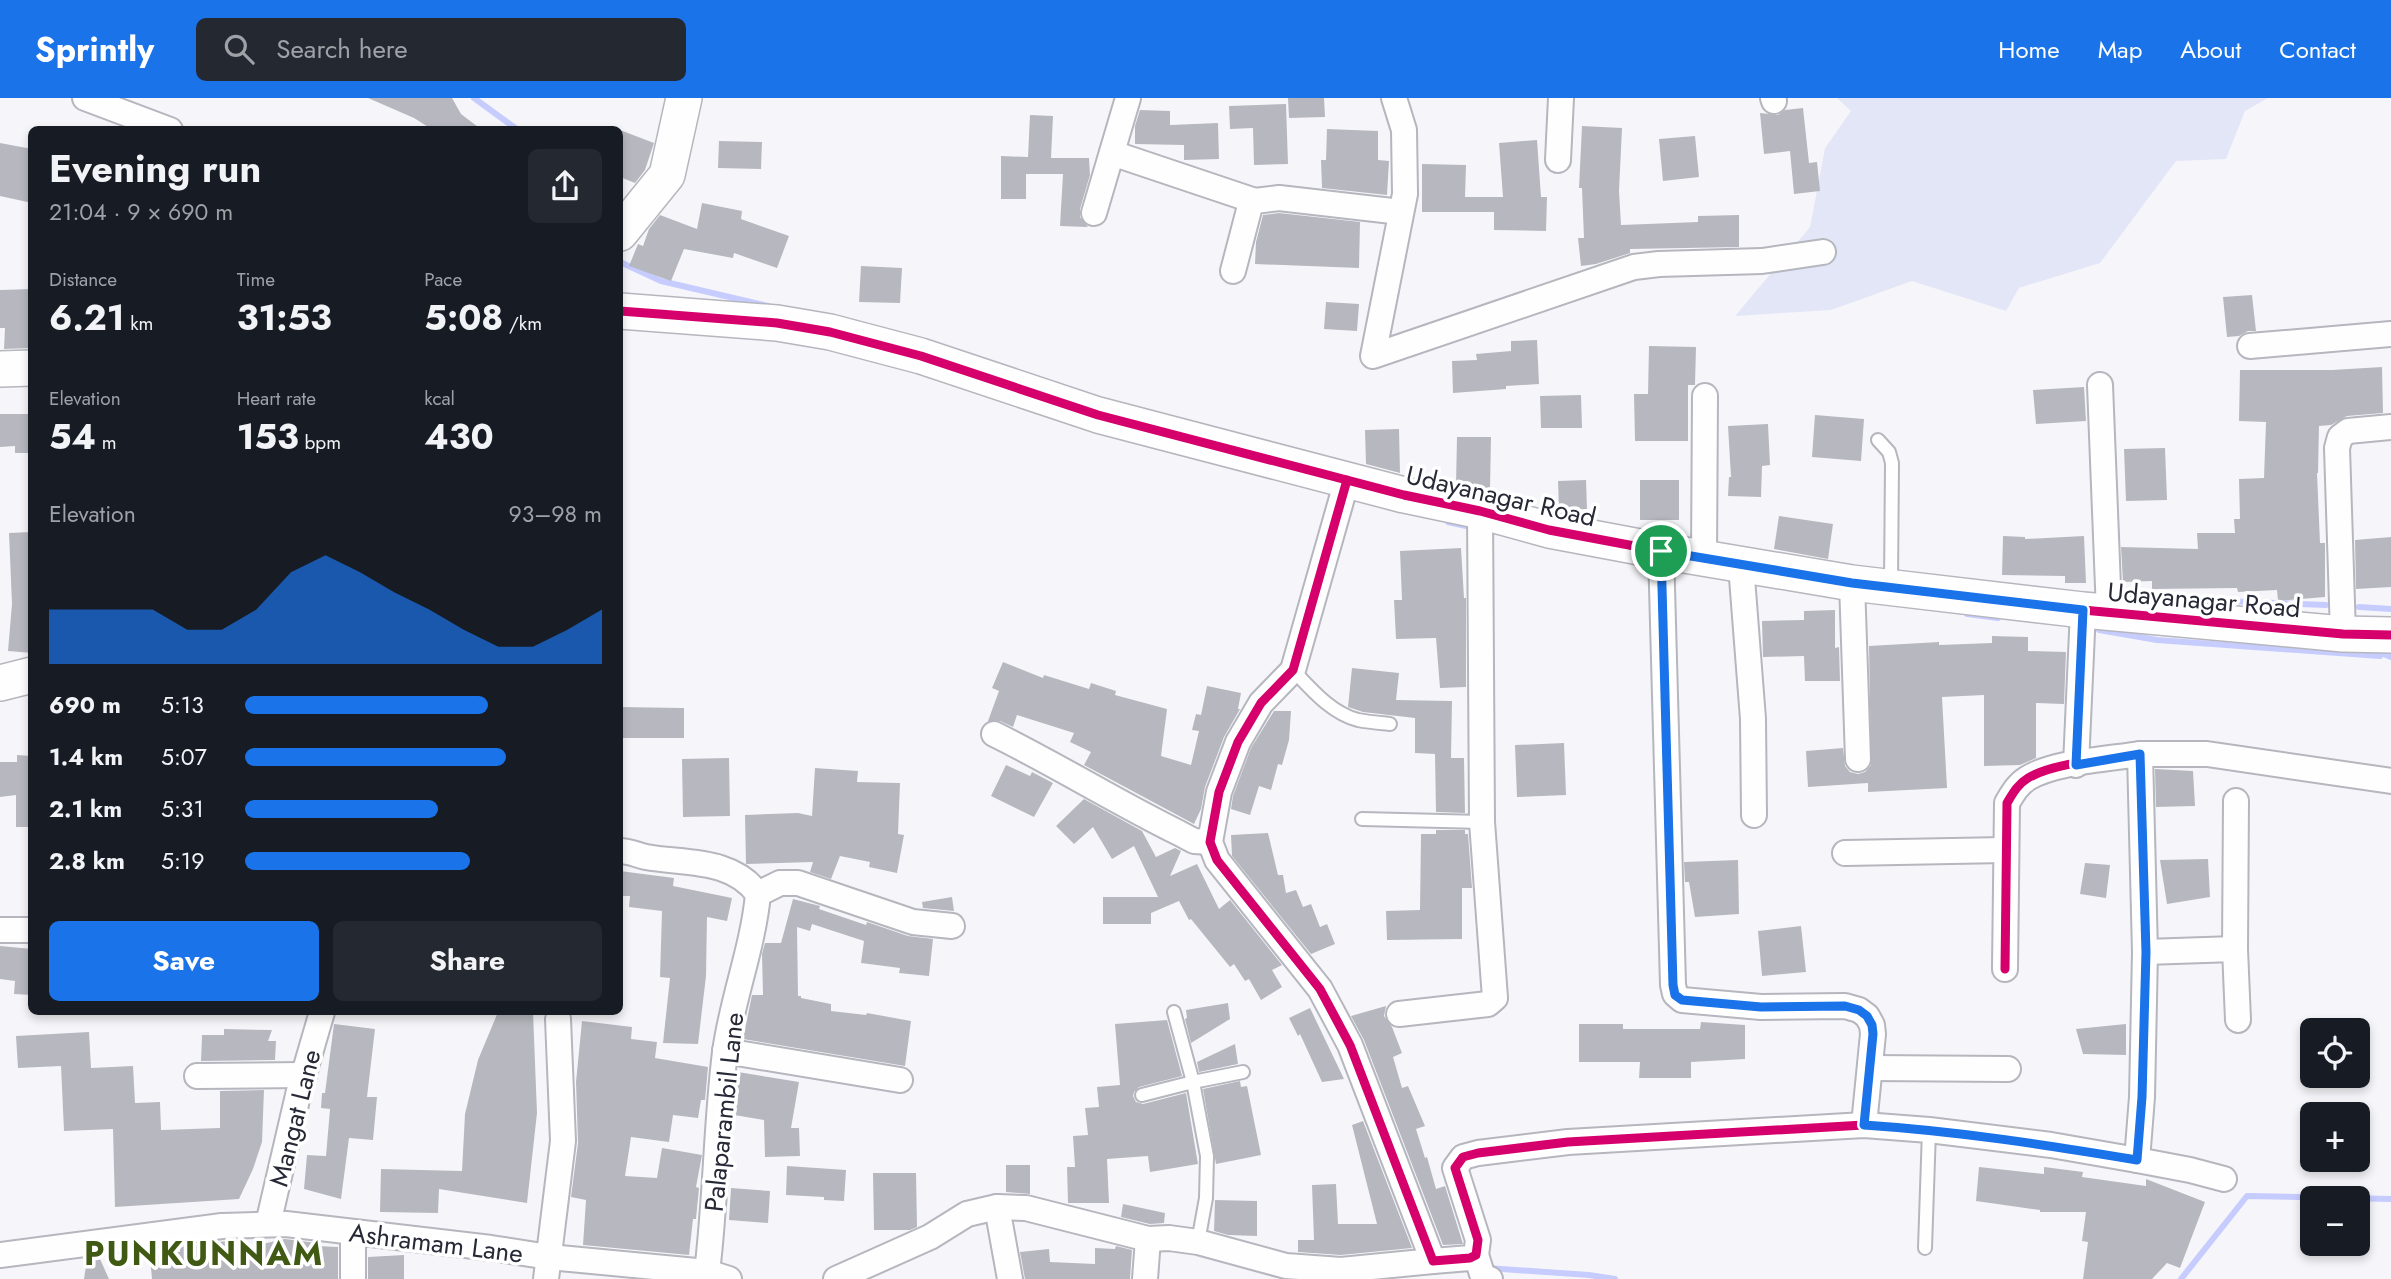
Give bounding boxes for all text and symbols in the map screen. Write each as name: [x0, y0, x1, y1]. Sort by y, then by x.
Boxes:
search box: [196, 18, 686, 81]
text: Sprintly: [35, 26, 154, 73]
icon: search: [220, 30, 258, 68]
text: Search here: [276, 30, 408, 68]
text: Home: [1998, 32, 2060, 67]
text: Map: [2098, 32, 2142, 67]
text: About: [2180, 32, 2241, 67]
text: Contact: [2279, 32, 2356, 67]
text: Evening run: [49, 141, 261, 196]
button: share: [528, 149, 602, 223]
text: 21:04 · 9 × 690 m: [49, 195, 233, 229]
text: Distance: [49, 266, 117, 293]
text: Time: [237, 266, 275, 293]
text: Pace: [424, 266, 462, 293]
text: 6.21: [49, 293, 124, 343]
text: 31:53: [237, 293, 332, 343]
text: 5:08: [424, 293, 503, 343]
text: km: [124, 310, 153, 337]
text: /km: [503, 310, 542, 337]
text: Elevation: [49, 385, 121, 412]
text: Heart rate: [237, 385, 316, 412]
text: kcal: [424, 385, 455, 412]
text: 54: [49, 412, 96, 462]
text: 153: [237, 412, 299, 462]
text: 430: [424, 412, 494, 462]
text: m: [96, 429, 117, 456]
text: bpm: [299, 429, 341, 456]
street label: Udayanagar Road: [1402, 456, 1600, 536]
text: Elevation: [49, 497, 136, 531]
text: 93–98 m: [509, 497, 602, 531]
pin: [1631, 521, 1691, 581]
icon: arrive: [1642, 532, 1680, 570]
street label: Udayanagar Road: [2106, 573, 2302, 627]
text: 690 m: [49, 688, 121, 722]
text: 5:13: [161, 688, 204, 722]
text: 1.4 km: [49, 740, 123, 774]
text: 5:07: [161, 740, 207, 774]
text: 2.1 km: [49, 792, 122, 826]
text: 5:31: [161, 792, 204, 826]
text: 2.8 km: [49, 844, 125, 878]
text: 5:19: [161, 844, 204, 878]
button: Save: [49, 921, 319, 1001]
button: Share: [333, 921, 602, 1001]
street label: Palaparambil Lane: [695, 1011, 753, 1213]
map controls: [2300, 1018, 2370, 1256]
button: locate: [2300, 1018, 2370, 1088]
street label: Mangat Lane: [260, 1046, 330, 1190]
button: +: [2300, 1102, 2370, 1172]
button: −: [2300, 1186, 2370, 1256]
street label: Ashramam Lane: [347, 1213, 525, 1273]
district label: PUNKUNNAM: [84, 1230, 324, 1277]

